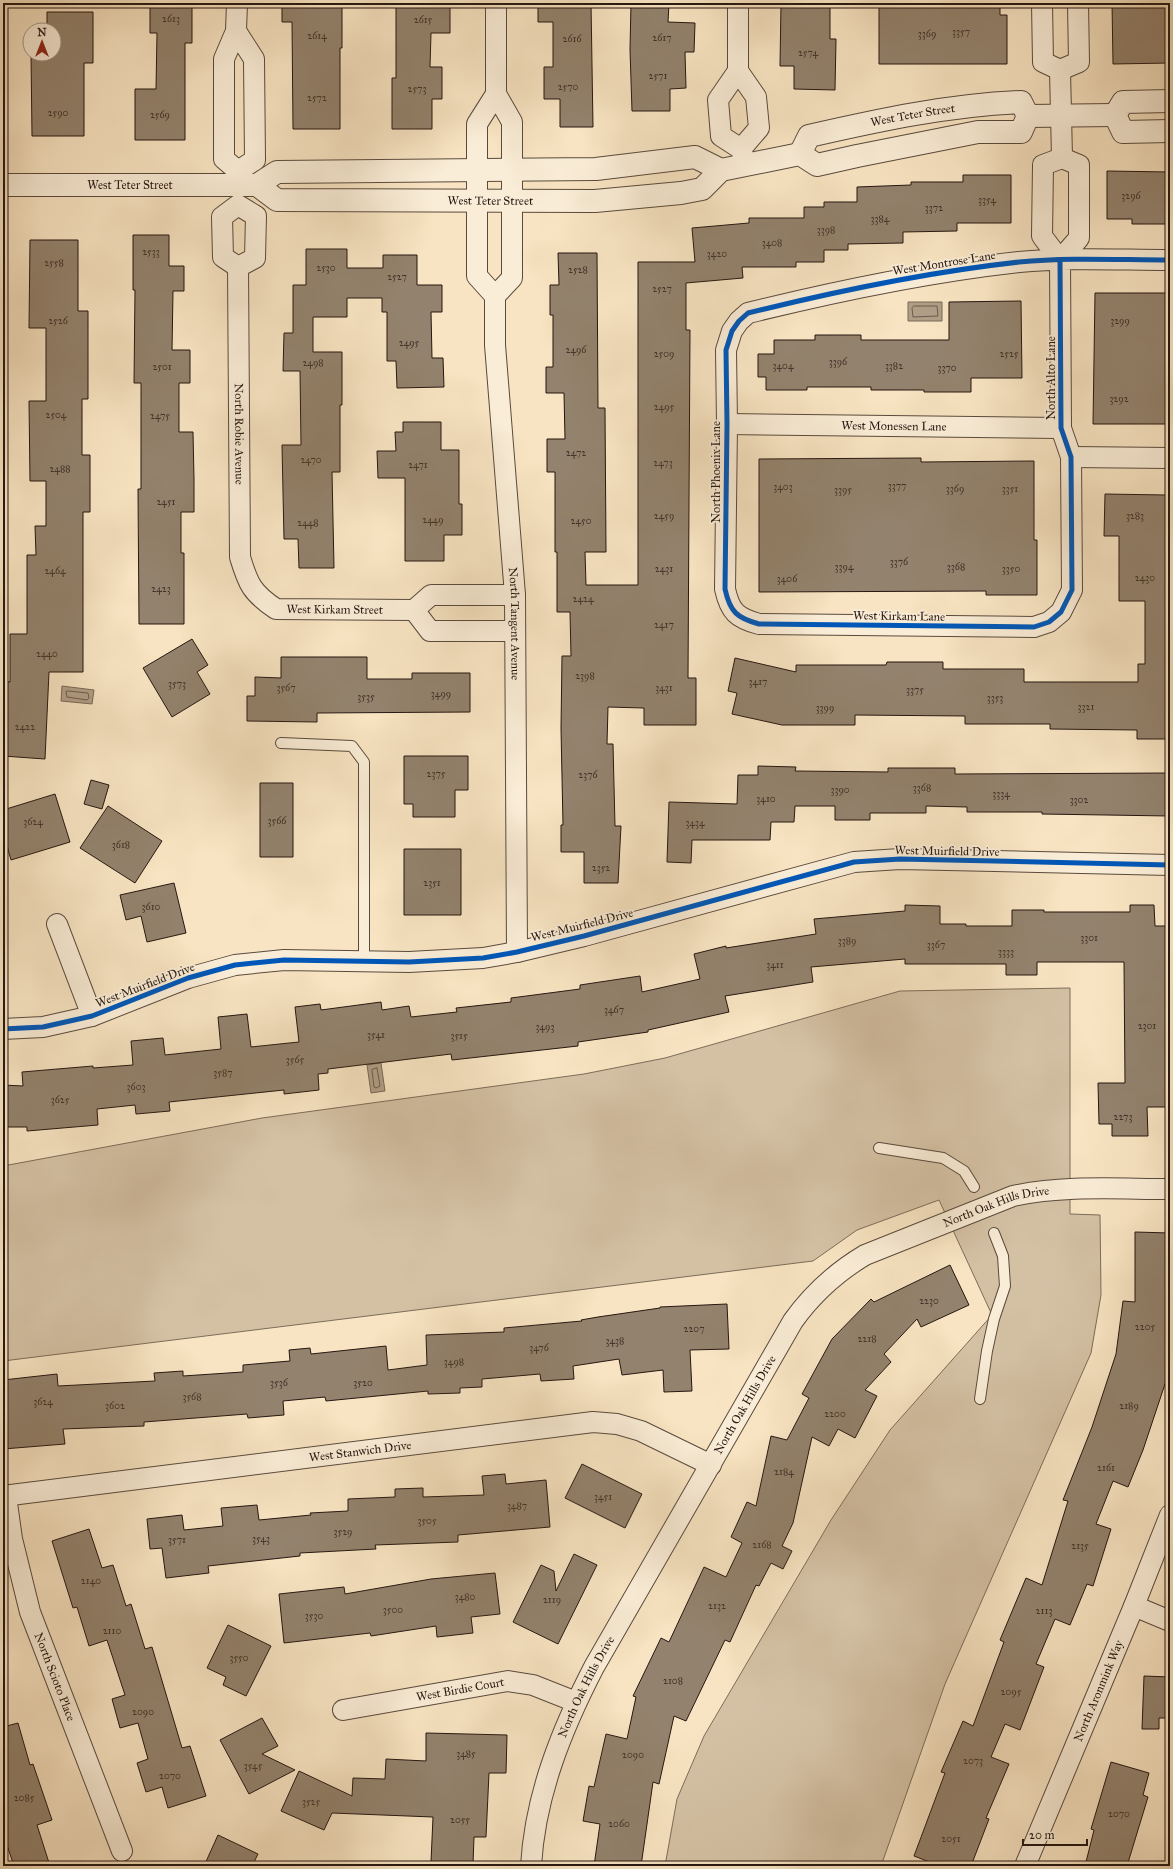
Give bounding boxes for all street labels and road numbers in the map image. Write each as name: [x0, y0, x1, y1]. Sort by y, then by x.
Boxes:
street label: West Teter Street: [869, 101, 957, 129]
street label: West Teter Street: [87, 178, 174, 192]
street label: West Teter Street: [448, 194, 534, 208]
street label: West Montrose Lane: [891, 248, 997, 278]
street label: North Alto Lane: [1044, 336, 1058, 420]
street label: North Robie Avenue: [232, 383, 247, 485]
street label: West Monessen Lane: [841, 418, 947, 434]
street label: North Phoenix Lane: [709, 421, 723, 523]
street label: North Tangent Avenue: [506, 567, 522, 680]
street label: West Kirkam Street: [286, 602, 384, 617]
street label: West Kirkam Lane: [853, 608, 945, 624]
street label: West Muirfield Drive: [894, 843, 1000, 859]
street label: West Muirfield Drive: [529, 905, 635, 945]
street label: West Muirfield Drive: [93, 960, 197, 1010]
street label: North Oak Hills Drive: [941, 1184, 1050, 1230]
street label: North Oak Hills Drive: [711, 1353, 779, 1456]
street label: West Stanwich Drive: [308, 1438, 412, 1465]
street label: North Scioto Place: [32, 1631, 78, 1723]
street label: North Oak Hills Drive: [555, 1634, 617, 1740]
street label: North Aronmink Way: [1071, 1638, 1126, 1744]
street label: West Birdie Court: [415, 1675, 506, 1704]

